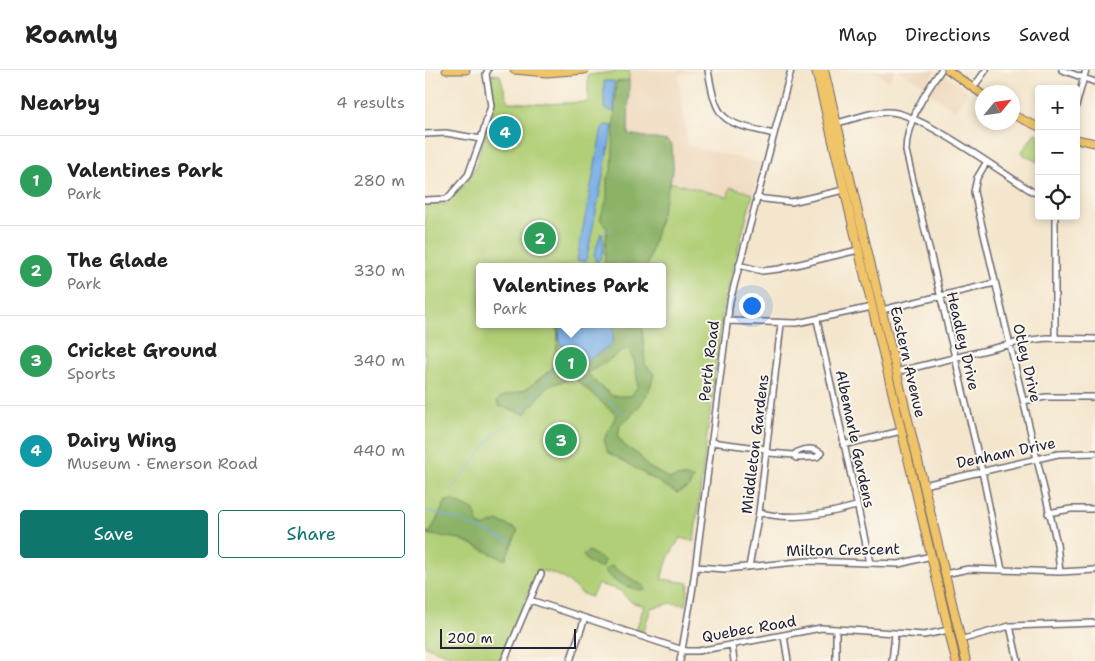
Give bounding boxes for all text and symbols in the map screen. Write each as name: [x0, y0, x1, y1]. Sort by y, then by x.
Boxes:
text: Roamly: [25, 19, 118, 51]
text: Map: [839, 23, 877, 47]
text: Directions: [905, 23, 991, 47]
text: Saved: [1019, 23, 1070, 47]
north arrow: [975, 85, 1020, 130]
map controls: [1035, 85, 1080, 220]
button: +: [1035, 85, 1080, 130]
text: Nearby: [20, 89, 100, 117]
text: 4 results: [336, 92, 405, 113]
pin: 4: [489, 113, 521, 151]
button: −: [1035, 130, 1080, 175]
text: Valentines Park: [67, 158, 223, 183]
text: 1: [32, 170, 40, 191]
text: 280 m: [353, 170, 405, 191]
button: locate: [1035, 175, 1080, 220]
text: Park: [67, 183, 101, 204]
pin: 2: [524, 219, 556, 257]
text: The Glade: [67, 248, 168, 273]
text: 2: [30, 260, 42, 281]
text: 330 m: [353, 260, 405, 281]
popup: [476, 263, 666, 328]
text: Park: [67, 273, 101, 294]
text: Valentines Park: [493, 273, 649, 298]
street label: Headley Drive: [942, 290, 984, 392]
your location: [739, 293, 765, 319]
text: Park: [493, 298, 527, 319]
street label: Eastern Avenue: [885, 304, 931, 420]
street label: Perth Road: [694, 319, 724, 403]
street label: Otley Drive: [1008, 322, 1046, 404]
text: Cricket Ground: [67, 338, 217, 363]
pin: 1: [555, 344, 587, 382]
text: 3: [30, 350, 42, 371]
text: 340 m: [353, 350, 405, 371]
text: Sports: [67, 363, 116, 384]
street label: Albemarle Gardens: [831, 368, 879, 510]
street label: Middleton Gardens: [737, 373, 773, 515]
pin: 3: [545, 421, 577, 459]
text: Dairy Wing: [67, 428, 176, 453]
street label: Denham Drive: [955, 433, 1057, 473]
text: 4: [30, 440, 42, 461]
text: 440 m: [353, 440, 405, 461]
text: Museum · Emerson Road: [67, 453, 258, 474]
button: Save: [20, 510, 208, 558]
button: Share: [218, 510, 405, 558]
street label: Milton Crescent: [786, 539, 900, 561]
street label: Quebec Road: [700, 611, 798, 647]
scale bar: [440, 626, 576, 649]
text: 200 m: [447, 629, 493, 647]

